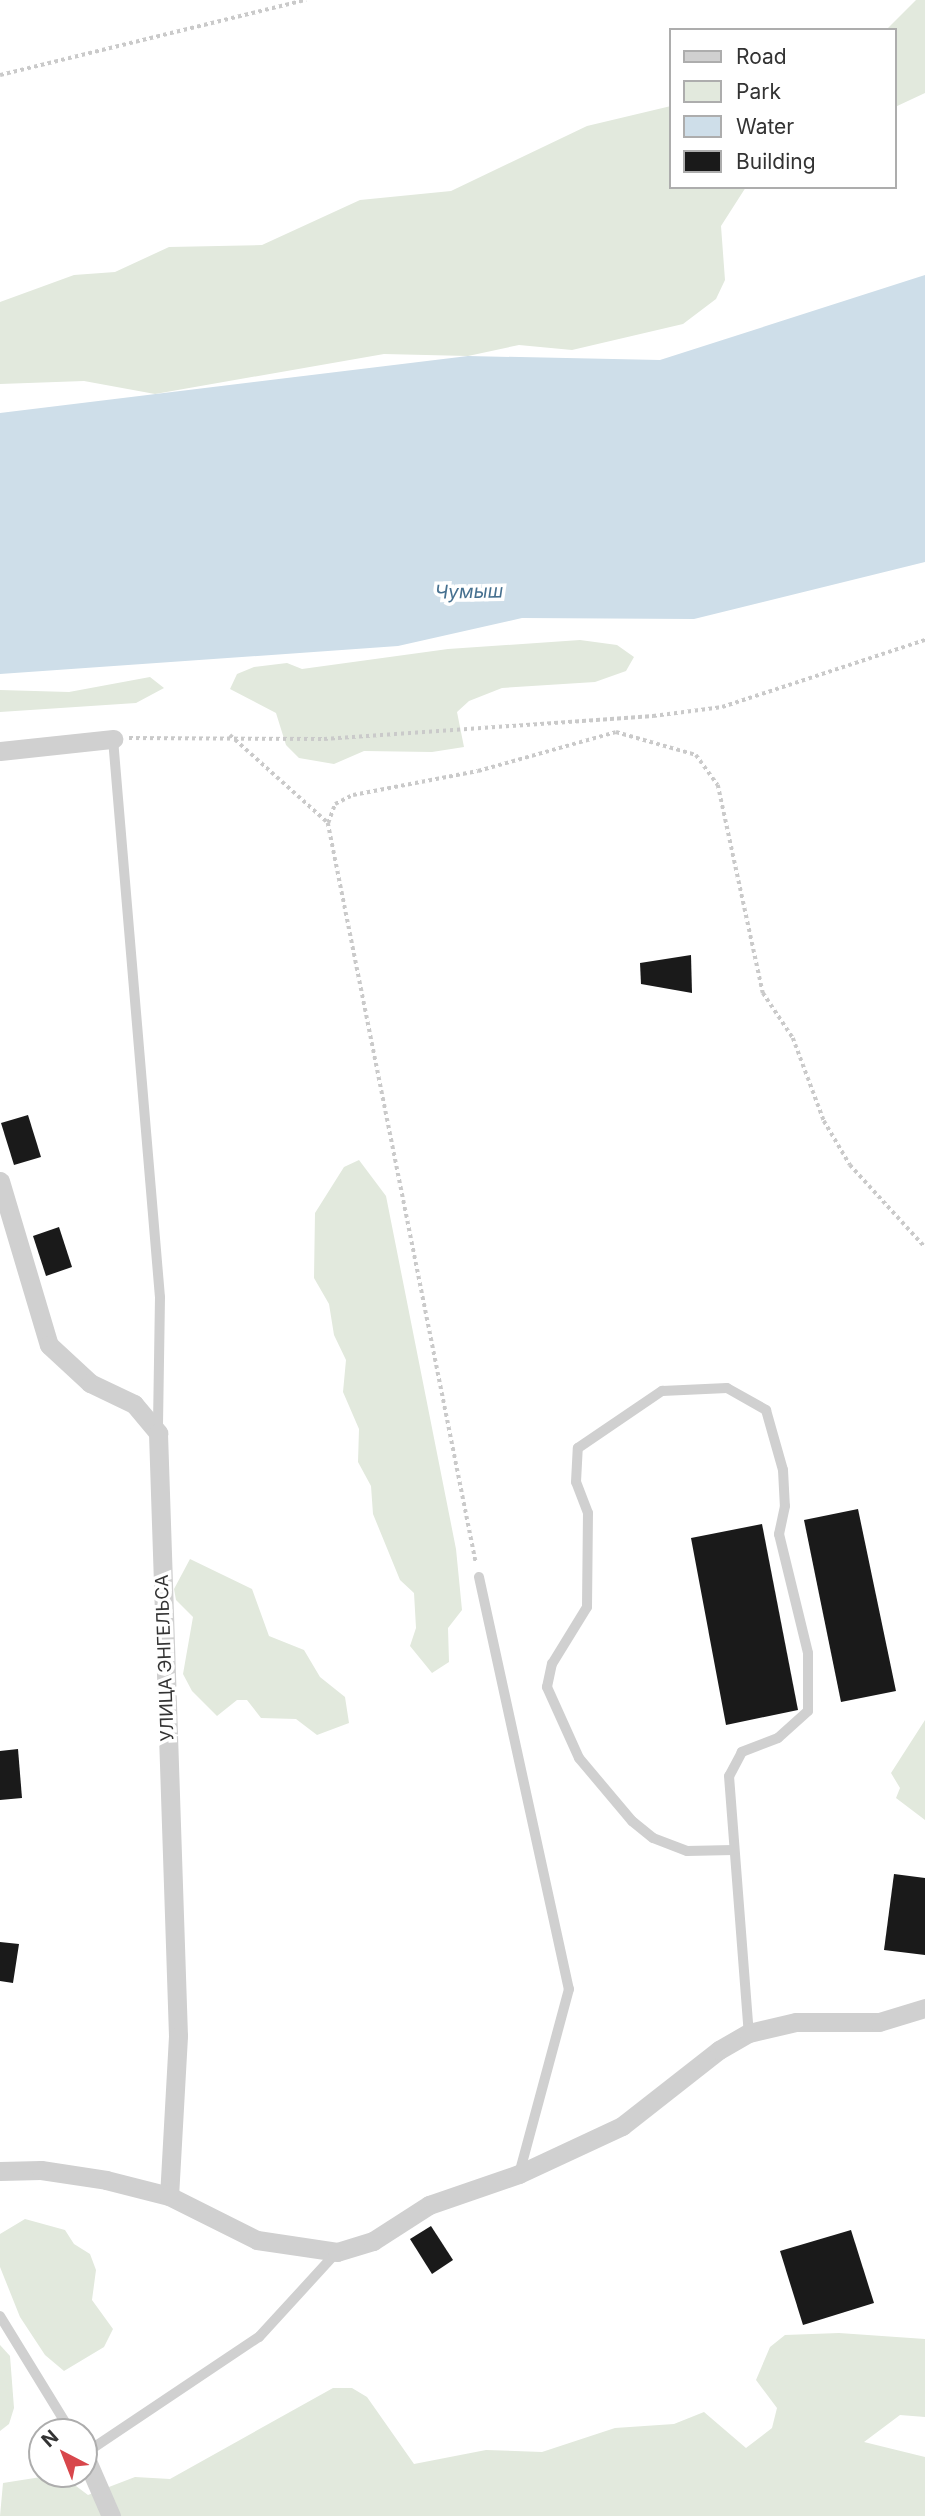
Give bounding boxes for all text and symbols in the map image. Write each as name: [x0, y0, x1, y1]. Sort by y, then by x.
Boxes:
legend: [670, 28, 897, 189]
text: Road: [736, 44, 787, 69]
text: Park: [736, 79, 781, 104]
text: Water: [736, 114, 794, 139]
text: Building: [736, 149, 816, 174]
water label: Чумыш: [435, 580, 503, 604]
street label: УЛИЦА ЭНГЕЛЬСА: [151, 1574, 179, 1742]
north arrow: [28, 2418, 98, 2488]
text: N: [37, 2425, 63, 2452]

